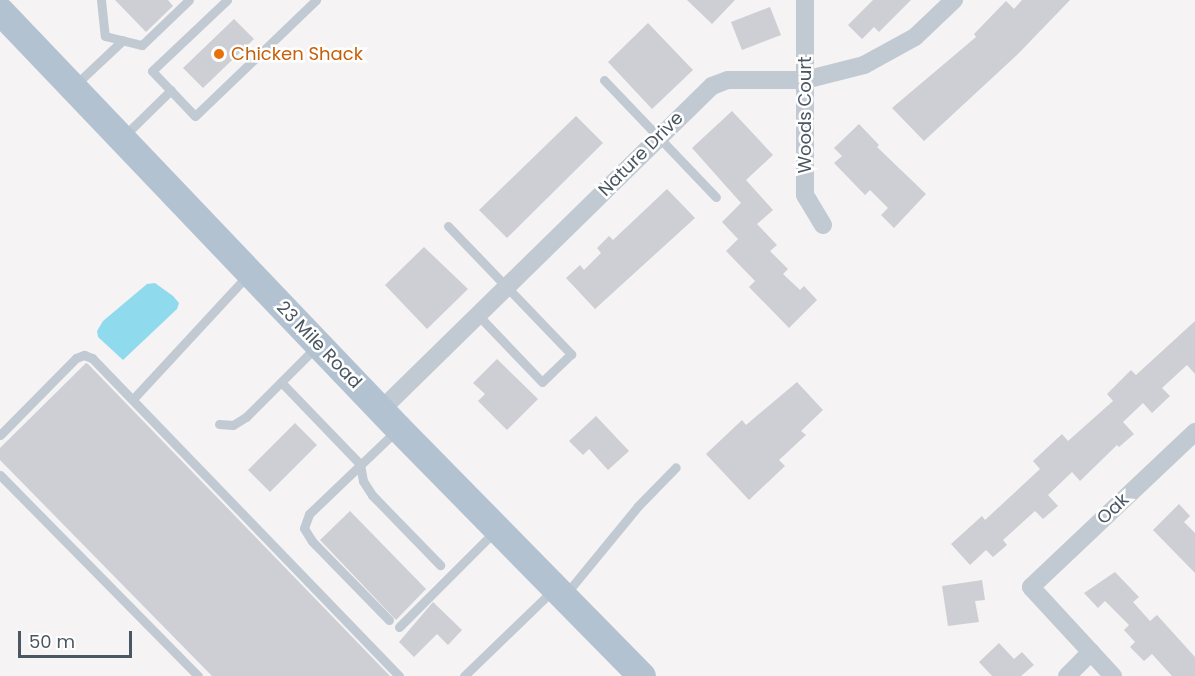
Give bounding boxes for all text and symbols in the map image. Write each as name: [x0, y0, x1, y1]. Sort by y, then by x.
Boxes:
place label: Chicken Shack: [231, 43, 363, 65]
marker: Chicken Shack: [212, 47, 226, 61]
street label: Woods Court: [794, 56, 816, 174]
street label: Nature Drive: [594, 107, 688, 201]
street label: 23 Mile Road: [272, 297, 366, 393]
street label: Oak: [1093, 489, 1133, 529]
scale bar: [21, 619, 135, 657]
text: 50 m: [29, 629, 75, 654]

